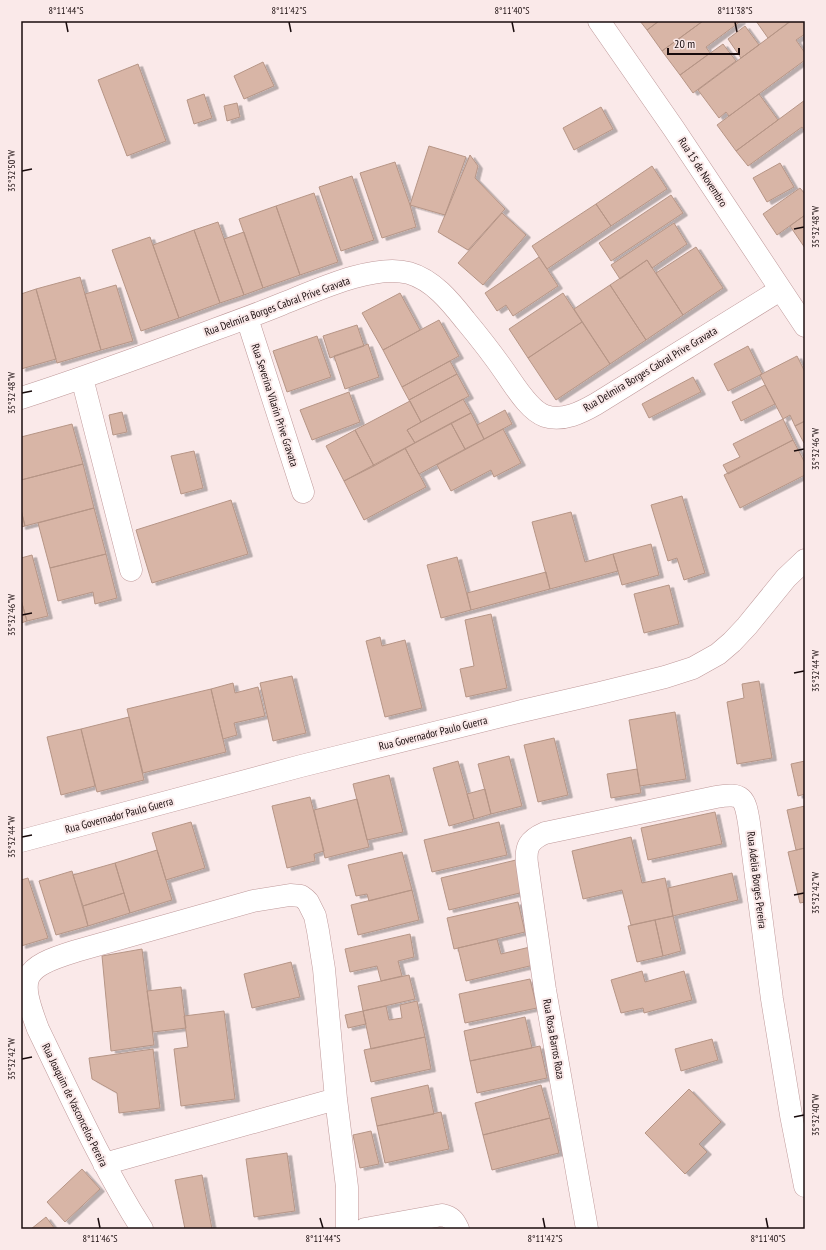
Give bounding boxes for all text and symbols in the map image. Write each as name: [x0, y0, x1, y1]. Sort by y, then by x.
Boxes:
text: 8°11'44"S: [49, 4, 83, 17]
text: 8°11'42"S: [272, 4, 306, 17]
text: 8°11'40"S: [495, 4, 529, 17]
text: 8°11'38"S: [718, 4, 752, 17]
scale bar: [668, 30, 739, 56]
text: 20 m: [674, 36, 695, 51]
street label: Rua 15 de Novembro: [675, 135, 731, 209]
text: 35°32'50"W: [5, 150, 18, 192]
text: 35°32'48"W: [809, 206, 822, 248]
street label: Rua Delmira Borges Cabral Prive Gravata: [202, 273, 352, 339]
street label: Rua Delmira Borges Cabral Prive Gravata: [580, 323, 720, 415]
street label: Rua Severina Vilarin Prive Gravata: [248, 342, 302, 468]
text: 35°32'48"W: [5, 372, 18, 414]
text: 35°32'46"W: [809, 428, 822, 470]
text: 35°32'46"W: [5, 594, 18, 636]
text: 35°32'44"W: [809, 650, 822, 692]
street label: Rua Governador Paulo Guerra: [377, 713, 489, 753]
street label: Rua Governador Paulo Guerra: [63, 794, 175, 836]
text: 35°32'44"W: [5, 816, 18, 858]
street label: Rua Adelia Borges Pereira: [744, 831, 770, 929]
text: 35°32'42"W: [809, 872, 822, 914]
street label: Rua Rosa Barros Roza: [540, 998, 568, 1080]
text: 35°32'42"W: [5, 1038, 18, 1080]
street label: Rua Joaquim de Vasconcelos Pereira: [39, 1041, 111, 1169]
text: 35°32'40"W: [809, 1094, 822, 1136]
text: 8°11'46"S: [83, 1232, 117, 1245]
text: 8°11'44"S: [306, 1232, 340, 1245]
text: 8°11'42"S: [528, 1232, 562, 1245]
text: 8°11'40"S: [751, 1232, 785, 1245]

